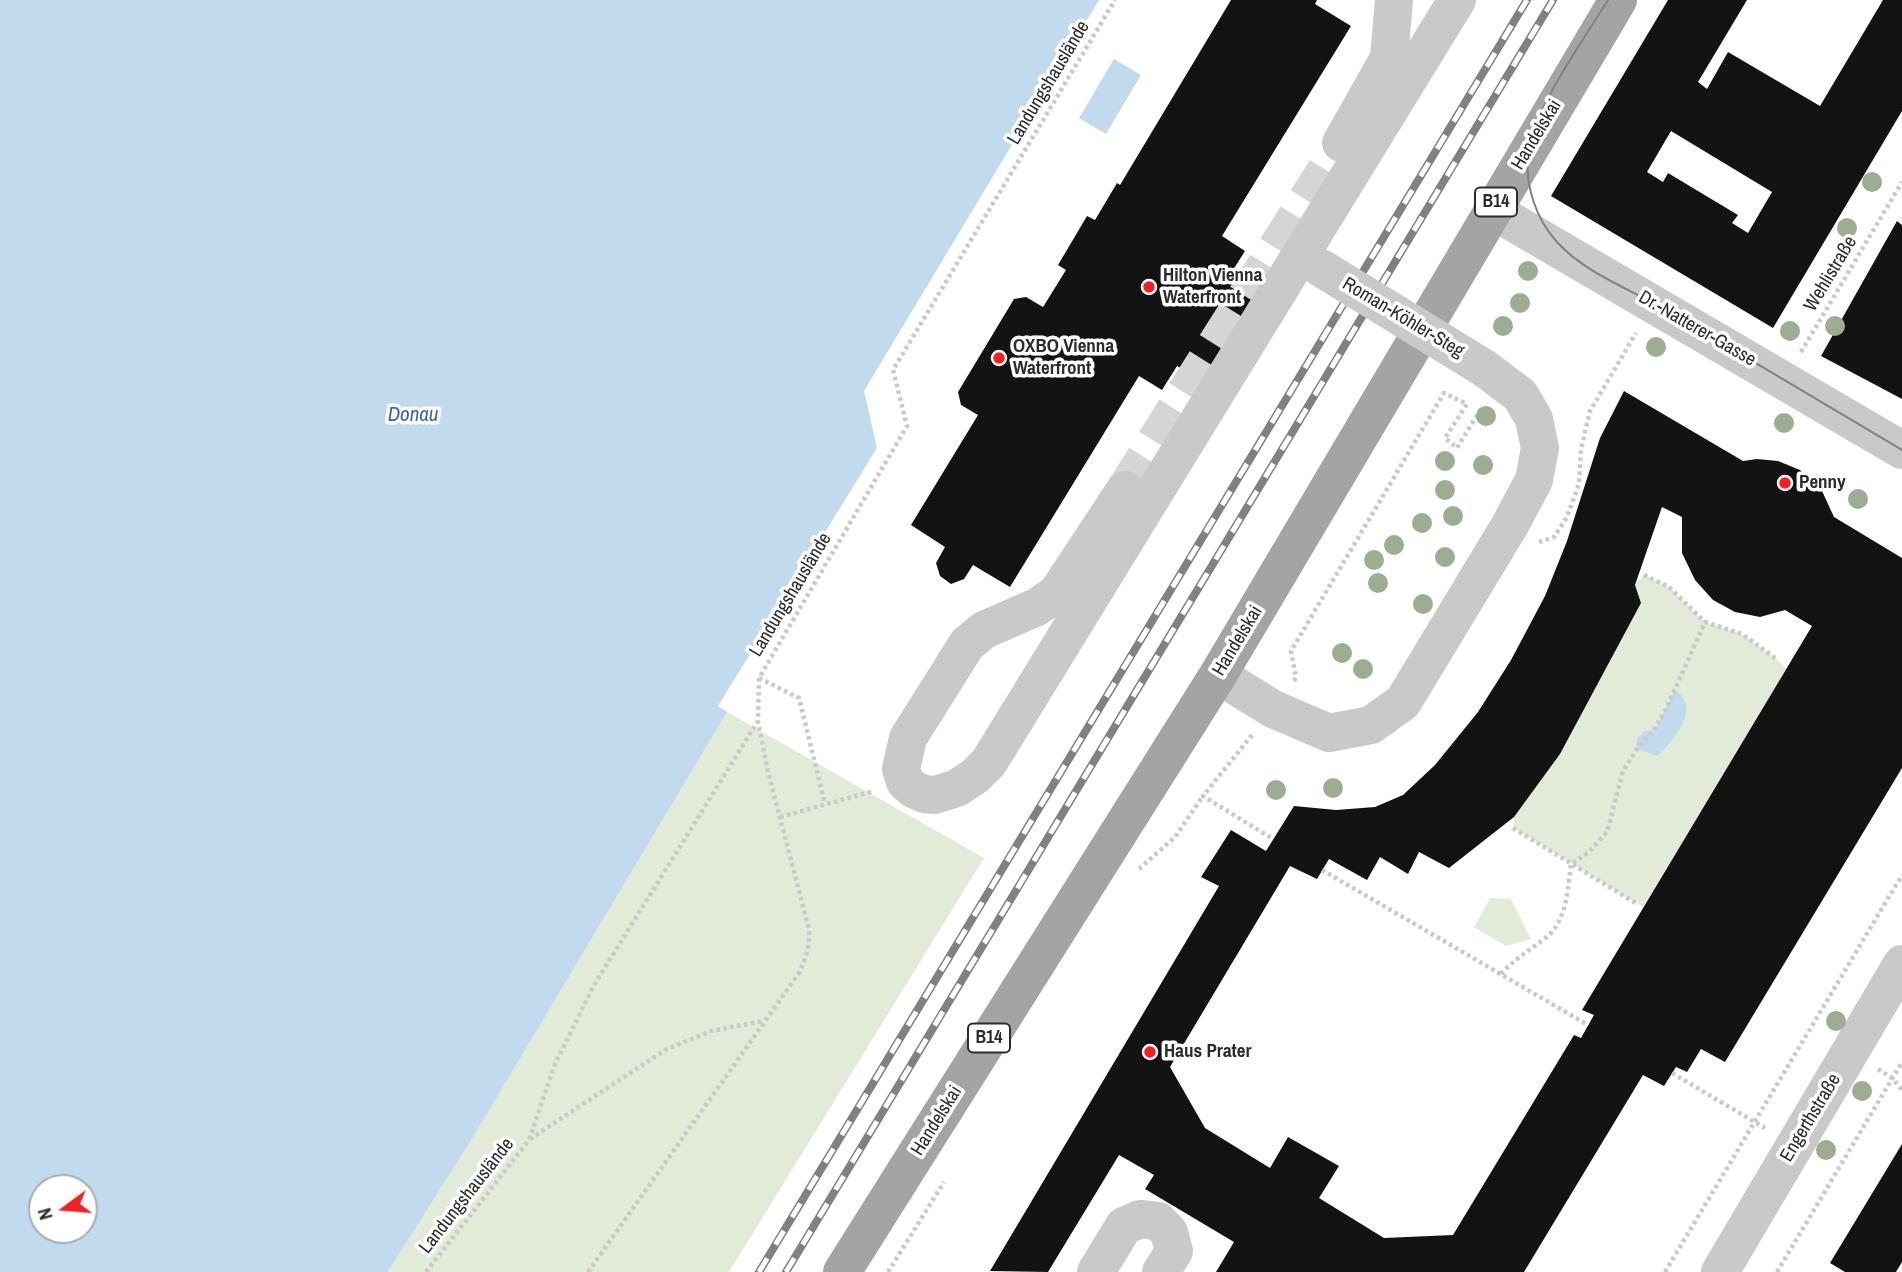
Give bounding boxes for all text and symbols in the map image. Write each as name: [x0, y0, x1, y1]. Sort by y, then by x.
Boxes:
street label: Landungshauslände: [1003, 17, 1095, 149]
street label: Handelskai: [1507, 96, 1567, 174]
road number: B14: [1475, 188, 1517, 216]
street label: Wehlistraße: [1800, 232, 1862, 316]
place label: Hilton Vienna Waterfront: [1163, 265, 1262, 309]
street label: Roman-Köhler-Steg: [1338, 273, 1468, 363]
marker: Hilton Vienna Waterfront: [1141, 279, 1157, 295]
street label: Dr.-Natterer-Gasse: [1634, 286, 1760, 372]
place label: OXBO Vienna Waterfront: [1013, 336, 1114, 380]
marker: OXBO Vienna Waterfront: [991, 350, 1007, 366]
water label: Donau: [388, 402, 438, 428]
place label: Penny: [1799, 472, 1846, 494]
marker: Penny: [1777, 475, 1793, 491]
street label: Landungshauslände: [745, 529, 837, 661]
street label: Handelskai: [1208, 602, 1268, 680]
road number: B14: [968, 1023, 1010, 1052]
place label: Haus Prater: [1164, 1041, 1251, 1063]
marker: Haus Prater: [1142, 1044, 1158, 1060]
street label: Engerthstraße: [1776, 1070, 1846, 1166]
street label: Handelskai: [907, 1082, 967, 1160]
street label: Landungshauslände: [415, 1134, 519, 1258]
north arrow: [28, 1174, 98, 1244]
text: N: [31, 1205, 59, 1223]

